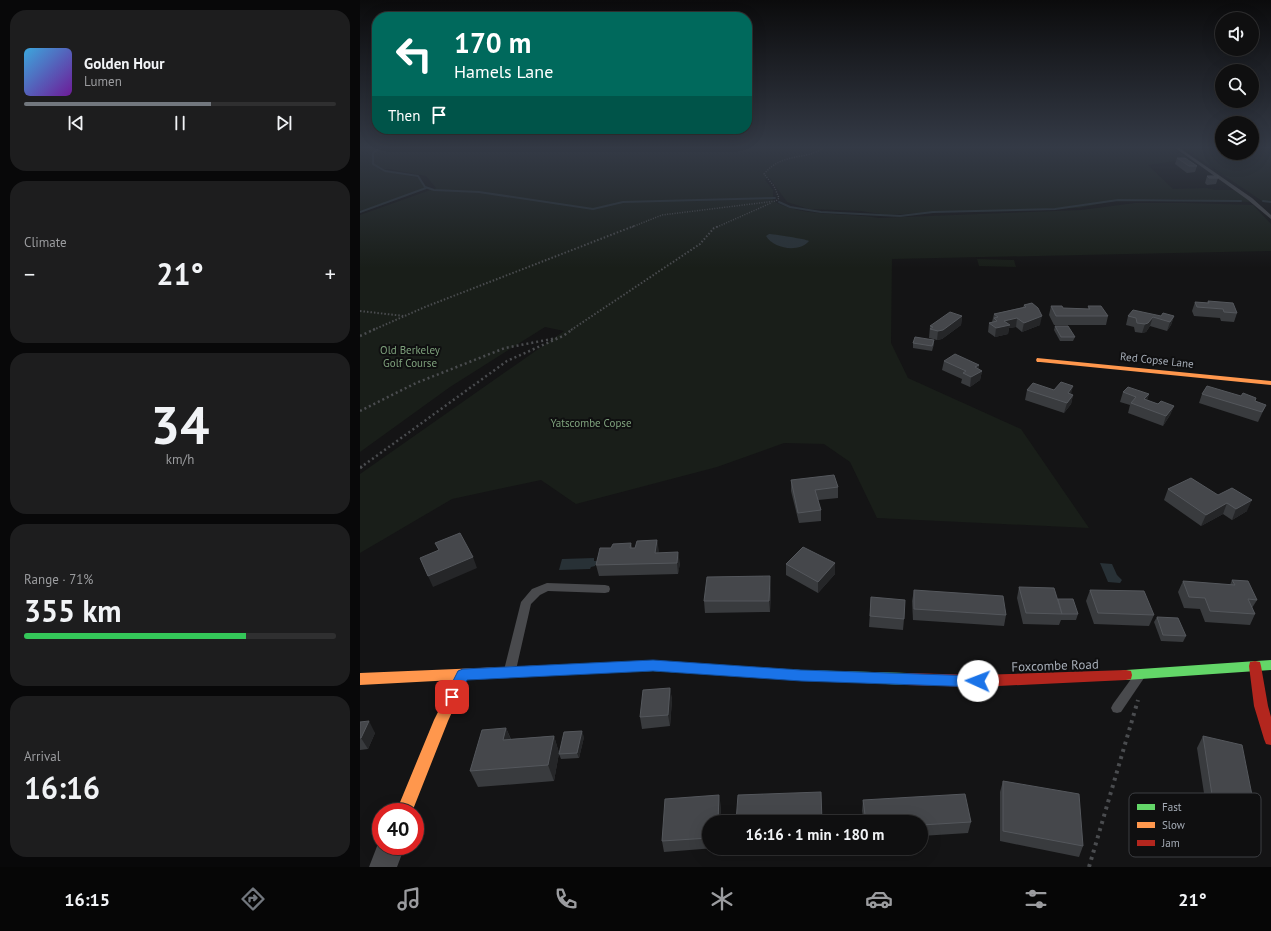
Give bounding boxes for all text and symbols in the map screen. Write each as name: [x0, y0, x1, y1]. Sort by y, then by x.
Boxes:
map controls: [1215, 12, 1259, 160]
button: sound: [1215, 12, 1259, 56]
text: 170 m: [454, 24, 531, 61]
icon: left: [388, 28, 440, 80]
text: Golden Hour: [84, 54, 164, 73]
text: Hamels Lane: [454, 60, 553, 83]
button: search: [1215, 64, 1259, 108]
text: Lumen: [84, 73, 122, 90]
icon: arrive: [428, 104, 450, 126]
text: Then: [388, 106, 420, 125]
icon: previous: [65, 112, 87, 134]
icon: pause: [169, 112, 191, 134]
icon: next: [273, 112, 295, 134]
button: layers: [1215, 116, 1259, 160]
text: Climate: [24, 234, 67, 251]
text: 21°: [156, 254, 204, 293]
text: −: [24, 260, 35, 288]
text: +: [325, 260, 336, 288]
park label: Old Berkeley Golf Course: [380, 343, 441, 370]
street label: Red Copse Lane: [1120, 349, 1195, 371]
text: 34: [151, 391, 209, 458]
park label: Yatscombe Copse: [550, 416, 632, 430]
text: km/h: [166, 451, 194, 468]
text: Range · 71%: [24, 571, 93, 588]
text: 355 km: [24, 591, 122, 630]
street label: Foxcombe Road: [1011, 655, 1099, 676]
position arrow: [957, 660, 999, 702]
pin: [435, 680, 469, 714]
icon: arrive: [441, 686, 463, 708]
text: Arrival: [24, 748, 60, 765]
text: 16:16: [24, 768, 100, 807]
legend: [1129, 793, 1261, 857]
text: Fast: [1162, 800, 1182, 814]
speed limit sign: 40: [372, 803, 424, 855]
text: Slow: [1162, 818, 1185, 832]
text: 16:16 · 1 min · 180 m: [746, 825, 884, 844]
text: Jam: [1161, 836, 1180, 850]
icon: directions: [239, 885, 267, 913]
icon: music: [395, 885, 423, 913]
icon: phone: [552, 885, 580, 913]
icon: climate: [708, 885, 736, 913]
icon: car: [865, 885, 893, 913]
icon: filters: [1022, 885, 1050, 913]
text: 16:15: [64, 888, 110, 911]
text: 21°: [1178, 888, 1207, 911]

